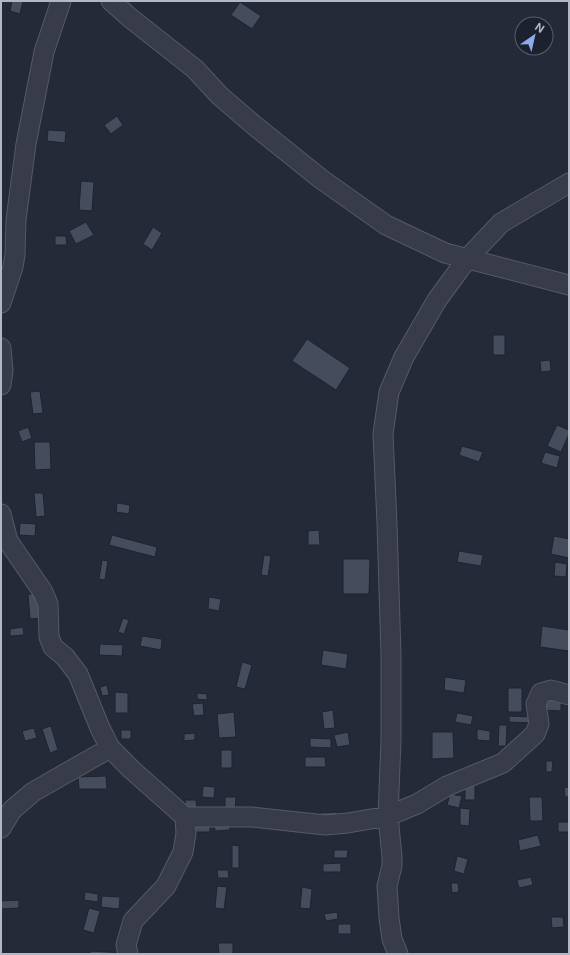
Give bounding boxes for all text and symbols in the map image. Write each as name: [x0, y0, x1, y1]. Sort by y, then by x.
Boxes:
north arrow: [514, 16, 554, 56]
text: N: [532, 20, 547, 36]

